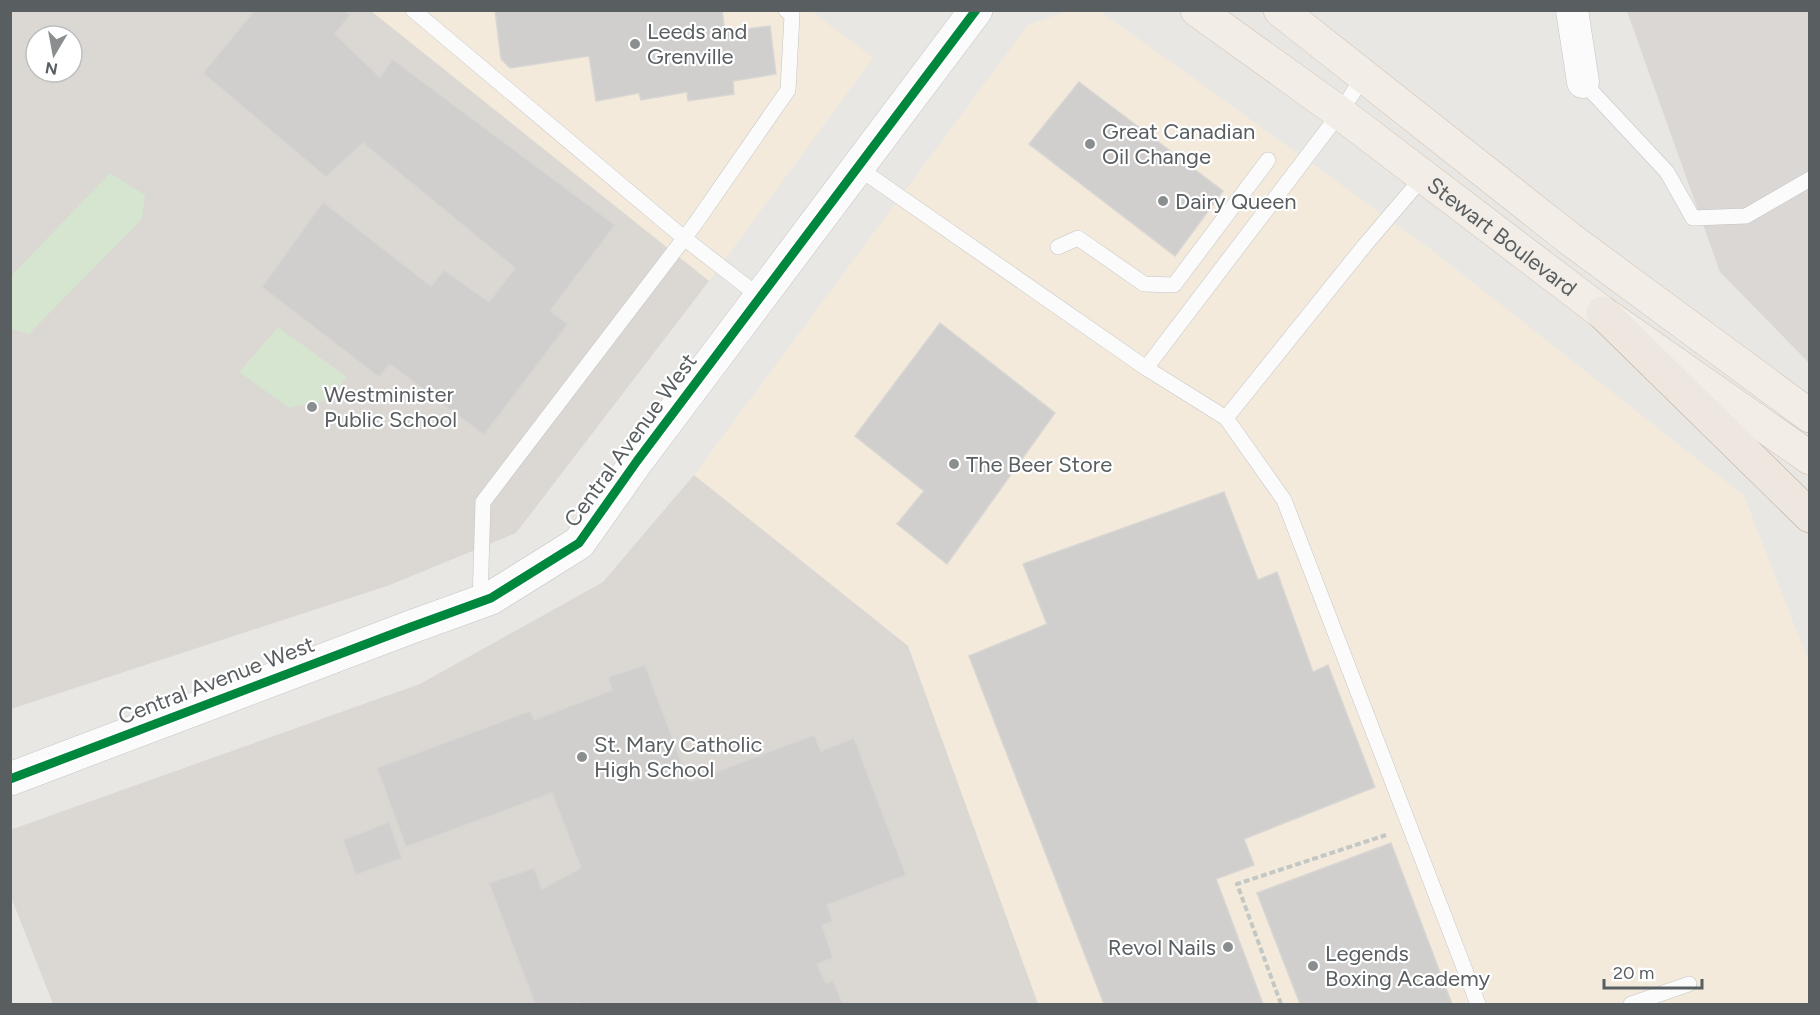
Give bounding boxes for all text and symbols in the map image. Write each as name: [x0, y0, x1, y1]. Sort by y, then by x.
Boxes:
place label: Leeds and Grenville: [647, 18, 747, 70]
north arrow: [24, 24, 84, 84]
marker: Leeds and Grenville: [628, 37, 642, 51]
text: N: [44, 58, 59, 79]
place label: Great Canadian Oil Change: [1102, 118, 1255, 170]
marker: Great Canadian Oil Change: [1083, 137, 1097, 151]
street label: Stewart Boulevard: [1422, 171, 1582, 302]
place label: Dairy Queen: [1175, 188, 1297, 215]
marker: Dairy Queen: [1156, 194, 1170, 208]
street label: Central Avenue West: [558, 348, 702, 532]
place label: Westminister Public School: [324, 381, 457, 433]
marker: Westminister Public School: [305, 400, 319, 414]
place label: The Beer Store: [966, 451, 1112, 478]
marker: The Beer Store: [947, 457, 961, 471]
street label: Central Avenue West: [114, 631, 318, 730]
place label: St. Mary Catholic High School: [594, 731, 762, 783]
marker: St. Mary Catholic High School: [575, 750, 589, 764]
place label: Revol Nails: [1108, 934, 1216, 961]
marker: Revol Nails: [1221, 940, 1235, 954]
place label: Legends Boxing Academy: [1325, 940, 1491, 992]
scale bar: [1604, 952, 1702, 990]
marker: Legends Boxing Academy: [1306, 959, 1320, 973]
text: 20 m: [1613, 962, 1654, 984]

